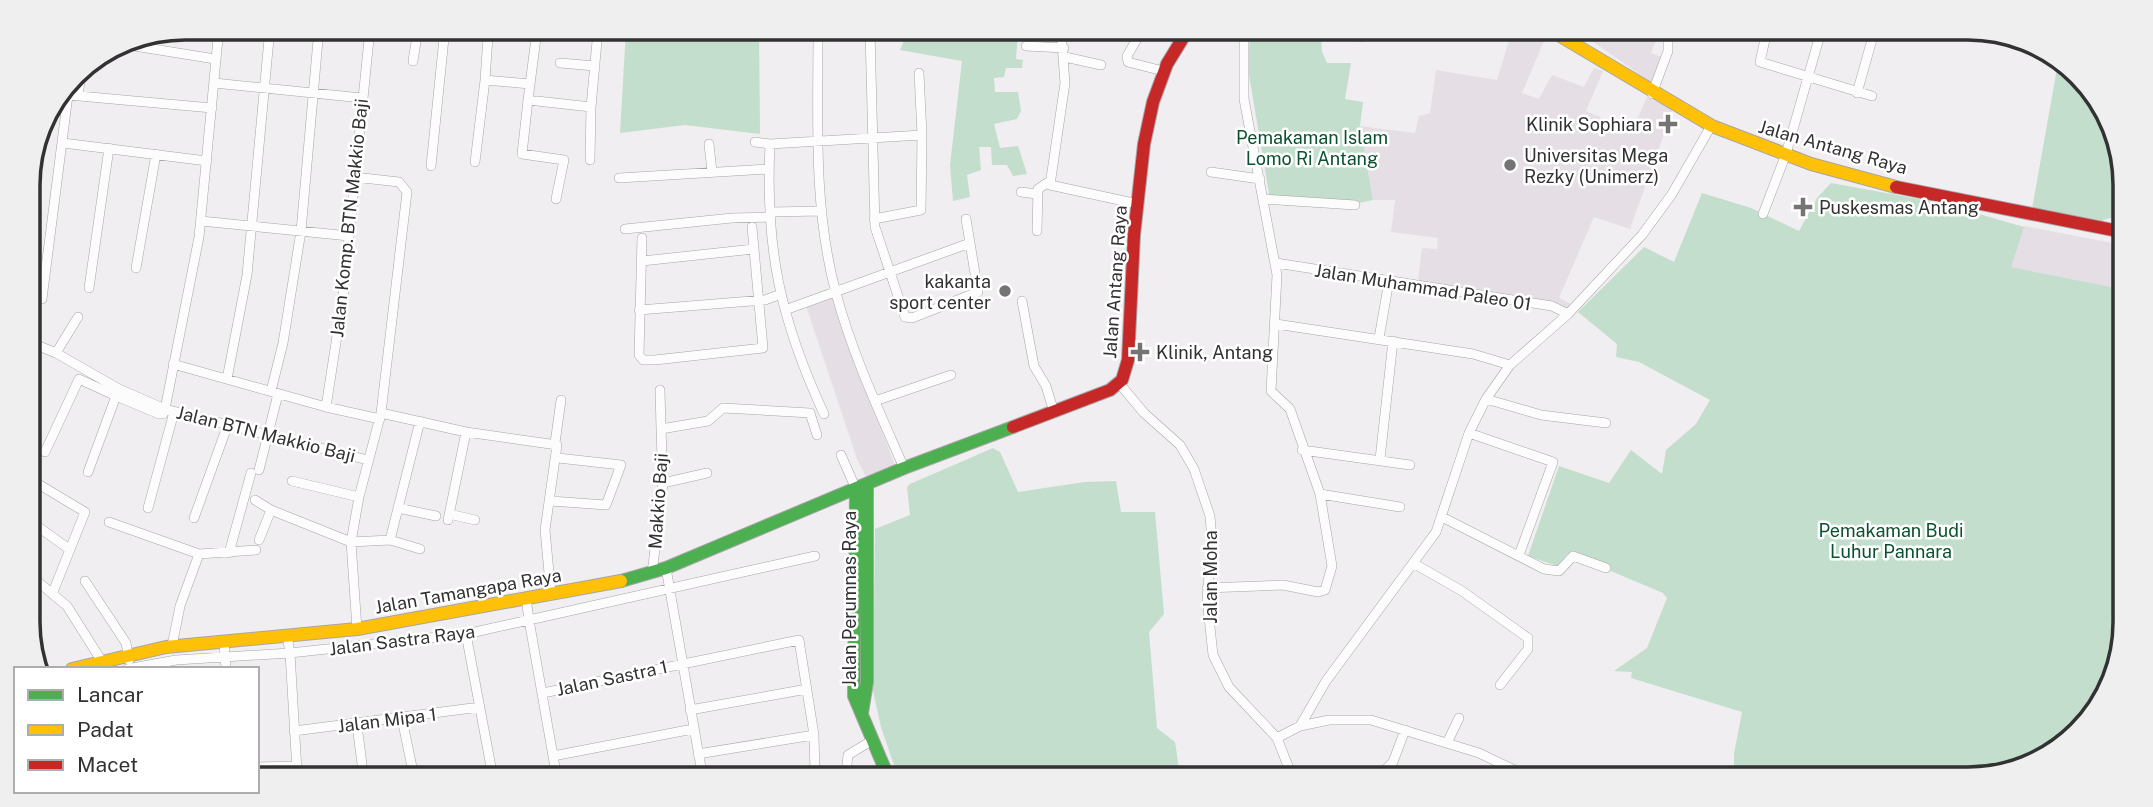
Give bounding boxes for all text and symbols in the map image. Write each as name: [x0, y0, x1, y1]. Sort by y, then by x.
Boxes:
street label: Jalan Komp. BTN Makkio Baji: [326, 98, 372, 338]
place label: Klinik Sophiara: [1526, 114, 1652, 135]
marker: Klinik Sophiara: [1658, 114, 1678, 134]
street label: Jalan Antang Raya: [1756, 116, 1910, 178]
park label: Pemakaman Islam Lomo Ri Antang: [1236, 127, 1388, 169]
place label: Universitas Mega Rezky (Unimerz): [1524, 145, 1668, 187]
marker: Universitas Mega Rezky (Unimerz): [1502, 157, 1518, 173]
marker: Puskesmas Antang: [1793, 197, 1813, 217]
place label: Puskesmas Antang: [1819, 197, 1979, 218]
street label: Jalan Antang Raya: [1099, 205, 1131, 359]
street label: Jalan Muhammad Paleo 01: [1313, 259, 1533, 315]
place label: kakanta sport center: [889, 271, 991, 313]
marker: kakanta sport center: [997, 283, 1013, 299]
marker: Klinik, Antang: [1130, 342, 1150, 362]
place label: Klinik, Antang: [1156, 342, 1273, 363]
street label: Jalan BTN Makkio Baji: [174, 402, 358, 466]
street label: Makkio Baji: [644, 452, 672, 550]
street label: Jalan Perumnas Raya: [839, 511, 860, 687]
park label: Pemakaman Budi Luhur Pannara: [1819, 520, 1963, 562]
street label: Jalan Moha: [1200, 530, 1221, 624]
street label: Jalan Tamangapa Raya: [373, 564, 563, 618]
street label: Jalan Sastra Raya: [328, 621, 476, 659]
street label: Jalan Sastra 1: [554, 656, 670, 700]
legend: [14, 667, 259, 793]
text: Lancar: [77, 682, 144, 707]
street label: Jalan Mipa 1: [336, 703, 438, 737]
text: Padat: [77, 717, 134, 742]
text: Macet: [77, 752, 138, 777]

